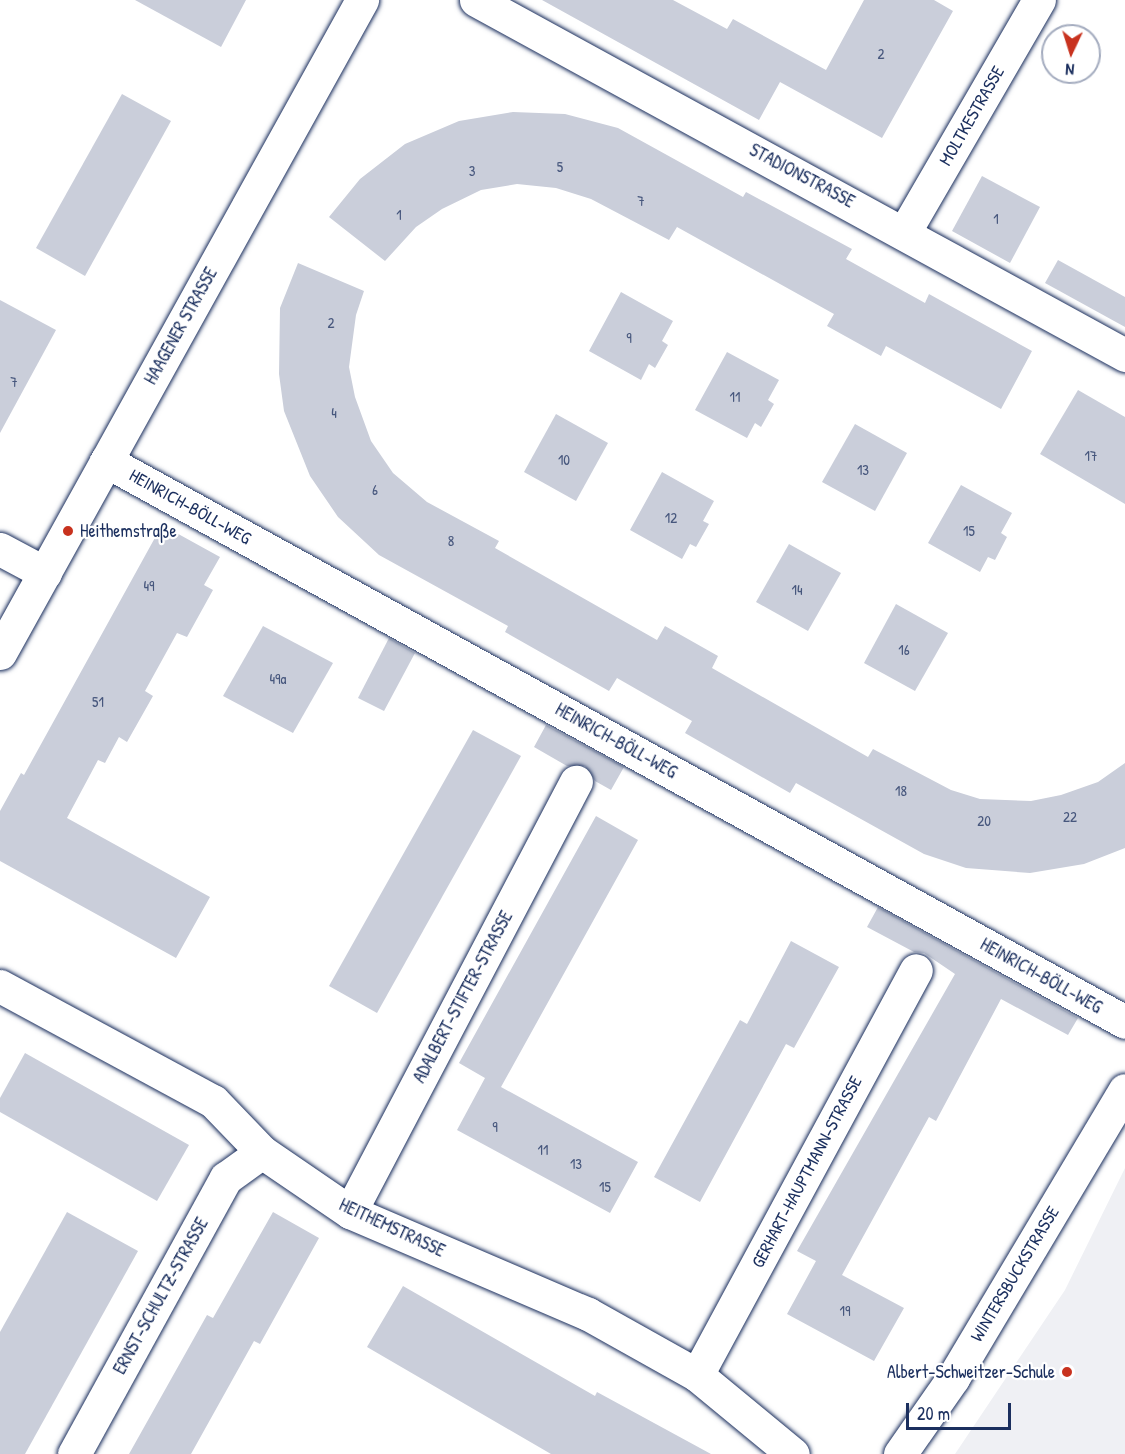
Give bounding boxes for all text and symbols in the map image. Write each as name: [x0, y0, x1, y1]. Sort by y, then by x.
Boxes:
north arrow: [1041, 24, 1101, 84]
house number: 2: [877, 45, 885, 63]
text: N: [1065, 59, 1075, 81]
street label: MOLTKESTRASSE: [935, 62, 1009, 170]
street label: STADIONSTRASSE: [746, 139, 858, 213]
house number: 5: [557, 158, 563, 176]
house number: 3: [469, 162, 475, 180]
house number: 7: [637, 192, 645, 210]
house number: 1: [396, 206, 402, 224]
house number: 1: [993, 210, 999, 228]
street label: HAAGENER STRASSE: [140, 264, 222, 388]
house number: 2: [327, 314, 335, 332]
house number: 9: [626, 329, 632, 347]
house number: 7: [10, 373, 18, 391]
house number: 11: [730, 388, 740, 406]
house number: 4: [331, 404, 337, 422]
house number: 17: [1085, 447, 1097, 465]
house number: 10: [558, 451, 570, 469]
house number: 13: [857, 461, 869, 479]
street label: HEINRICH-BÖLL-WEG: [125, 465, 255, 549]
house number: 6: [372, 481, 378, 499]
house number: 12: [665, 509, 677, 527]
place label: Heithemstraße: [80, 520, 177, 542]
house number: 15: [963, 522, 975, 540]
marker: Heithemstraße: [61, 524, 75, 538]
house number: 8: [448, 532, 454, 550]
house number: 49: [143, 577, 155, 595]
house number: 14: [791, 581, 803, 599]
house number: 16: [898, 641, 910, 659]
house number: 49a: [269, 670, 287, 688]
house number: 51: [92, 693, 104, 711]
street label: HEINRICH-BÖLL-WEG: [551, 699, 681, 783]
house number: 18: [895, 782, 907, 800]
house number: 22: [1063, 808, 1077, 826]
house number: 20: [977, 812, 991, 830]
street label: ADALBERT-STIFTER-STRASSE: [409, 907, 517, 1087]
street label: HEINRICH-BÖLL-WEG: [976, 934, 1106, 1018]
street label: GERHART-HAUPTMANN-STRASSE: [747, 1072, 867, 1272]
house number: 9: [492, 1118, 498, 1136]
house number: 11: [538, 1141, 548, 1159]
house number: 13: [570, 1155, 582, 1173]
house number: 15: [599, 1178, 611, 1196]
street label: HEITHEMSTRASSE: [336, 1194, 448, 1262]
street label: WINTERSBUCKSTRASSE: [966, 1202, 1064, 1346]
street label: ERNST-SCHULTZ-STRASSE: [109, 1214, 213, 1378]
house number: 19: [840, 1302, 850, 1320]
place label: Albert-Schweitzer-Schule: [887, 1361, 1055, 1383]
marker: Albert-Schweitzer-Schule: [1060, 1365, 1074, 1379]
scale bar: [909, 1391, 1014, 1429]
text: 20 m: [917, 1401, 950, 1426]

